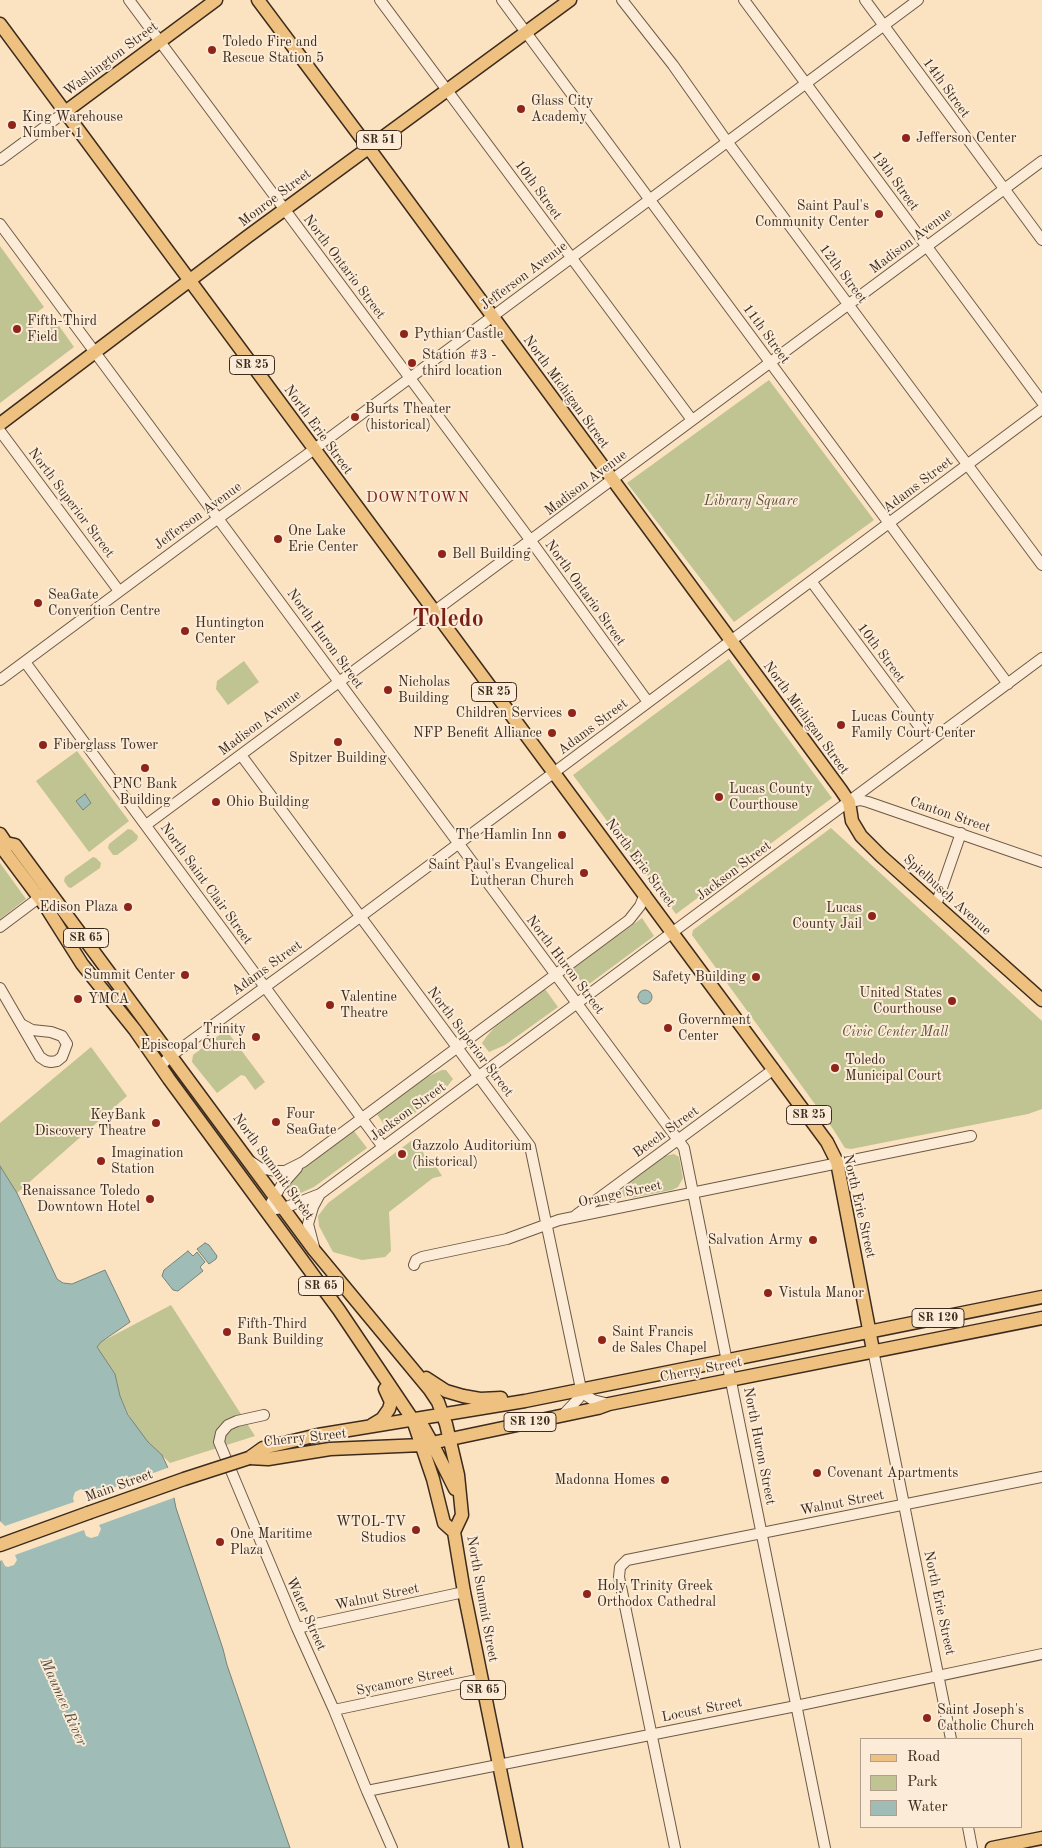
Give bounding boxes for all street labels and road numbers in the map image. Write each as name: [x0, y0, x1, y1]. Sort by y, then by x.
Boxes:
street label: Washington Street: [61, 18, 161, 100]
street label: 14th Street: [919, 55, 973, 121]
road number: SR 51: [356, 130, 402, 150]
street label: 13th Street: [868, 148, 922, 214]
street label: 10th Street: [511, 157, 565, 223]
street label: Monroe Street: [235, 165, 315, 231]
street label: Madison Avenue: [867, 205, 955, 277]
street label: North Ontario Street: [299, 211, 389, 323]
street label: Jefferson Avenue: [477, 238, 571, 314]
street label: 12th Street: [815, 241, 871, 307]
street label: 11th Street: [739, 301, 793, 367]
street label: North Michigan Street: [519, 332, 613, 452]
road number: SR 25: [230, 356, 274, 374]
street label: North Erie Street: [280, 382, 356, 478]
street label: North Superior Street: [24, 445, 118, 561]
street label: Madison Avenue: [542, 447, 630, 519]
street label: Adams Street: [880, 453, 956, 517]
street label: Jefferson Avenue: [151, 479, 245, 553]
street label: North Ontario Street: [541, 537, 629, 649]
street label: North Huron Street: [283, 586, 367, 692]
street label: 10th Street: [853, 620, 909, 686]
street label: North Michigan Street: [759, 658, 853, 778]
road number: SR 25: [472, 682, 516, 702]
street label: Madison Avenue: [216, 687, 304, 759]
street label: Adams Street: [555, 695, 631, 759]
street label: Canton Street: [907, 793, 993, 837]
street label: North Erie Street: [601, 815, 679, 911]
street label: North Saint Clair Street: [156, 820, 256, 948]
street label: Jackson Street: [693, 837, 775, 905]
street label: Spielbusch Avenue: [899, 851, 995, 939]
street label: North Huron Street: [522, 912, 608, 1018]
road number: SR 65: [64, 928, 108, 948]
street label: Adams Street: [228, 937, 306, 999]
street label: North Superior Street: [423, 984, 517, 1100]
street label: Jackson Street: [367, 1079, 449, 1145]
street label: Beech Street: [630, 1102, 702, 1162]
road number: SR 25: [786, 1106, 832, 1124]
street label: North Summit Street: [229, 1110, 317, 1224]
street label: North Erie Street: [839, 1152, 879, 1260]
street label: Orange Street: [577, 1177, 663, 1211]
road number: SR 65: [298, 1276, 344, 1295]
road number: SR 120: [912, 1309, 964, 1328]
street label: Cherry Street: [658, 1354, 744, 1386]
street label: North Huron Street: [739, 1386, 779, 1506]
road number: SR 120: [504, 1412, 556, 1431]
street label: Cherry Street: [263, 1425, 347, 1451]
street label: Main Street: [83, 1466, 155, 1506]
street label: Walnut Street: [798, 1487, 886, 1519]
street label: North Summit Street: [463, 1535, 501, 1663]
street label: North Erie Street: [920, 1549, 958, 1657]
street label: Water Street: [282, 1575, 330, 1653]
street label: Walnut Street: [333, 1580, 421, 1614]
street label: Sycamore Street: [354, 1662, 456, 1700]
road number: SR 65: [460, 1680, 506, 1700]
street label: Locust Street: [660, 1694, 744, 1726]

